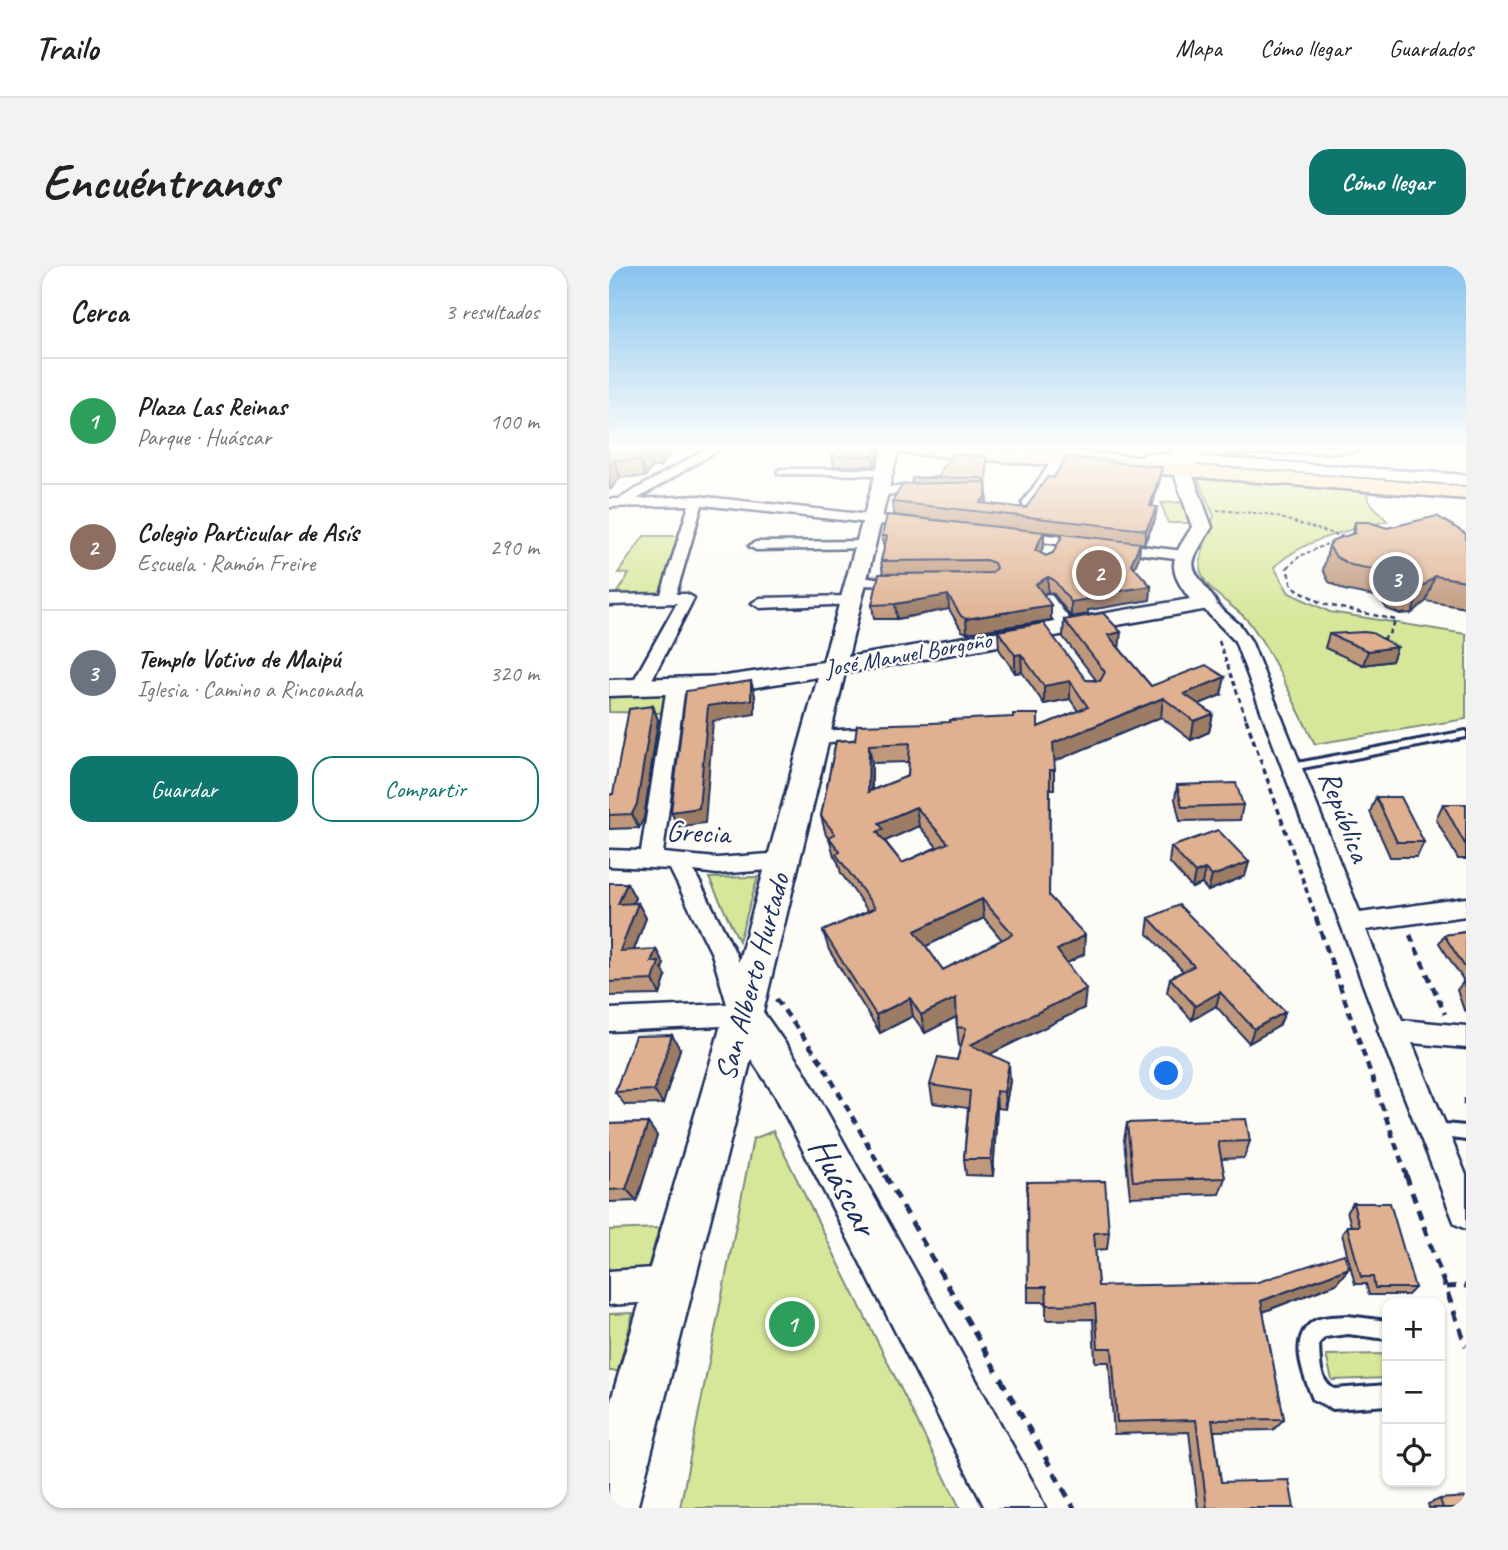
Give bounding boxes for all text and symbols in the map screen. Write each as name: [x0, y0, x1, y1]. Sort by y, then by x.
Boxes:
text: Trailo: [35, 27, 98, 69]
text: Mapa: [1175, 33, 1222, 63]
text: Cómo llegar: [1260, 33, 1351, 63]
text: Guardados: [1389, 33, 1473, 63]
button: Cómo llegar: [1309, 149, 1466, 215]
text: Encuéntranos: [42, 151, 278, 213]
text: Cerca: [70, 293, 128, 331]
text: 3 resultados: [445, 297, 539, 326]
text: Plaza Las Reinas: [137, 390, 287, 423]
text: 1: [88, 407, 98, 436]
text: 100 m: [490, 407, 539, 436]
text: Parque · Huáscar: [137, 423, 271, 452]
text: Colegio Particular de Asís: [137, 516, 359, 549]
text: 2: [88, 533, 98, 562]
text: 290 m: [490, 533, 539, 562]
pin: 2: [1076, 547, 1122, 599]
text: Escuela · Ramón Freire: [137, 549, 315, 578]
pin: 3: [1373, 553, 1419, 605]
street label: José Manuel Borgoño: [822, 624, 995, 684]
text: Templo Votivo de Maipú: [137, 642, 340, 675]
text: 3: [88, 659, 98, 688]
text: 320 m: [490, 659, 539, 688]
text: Iglesia · Camino a Rinconada: [137, 675, 362, 704]
button: Guardar: [70, 756, 298, 822]
button: Compartir: [312, 756, 539, 822]
street label: República: [1310, 765, 1380, 869]
street label: Grecia: [665, 811, 733, 853]
street label: San Alberto Hurtado: [706, 868, 798, 1085]
your location: [1149, 1056, 1183, 1090]
street label: Huáscar: [798, 1128, 891, 1246]
pin: 1: [769, 1298, 815, 1350]
map controls: [1382, 1298, 1445, 1487]
button: +: [1382, 1298, 1445, 1361]
button: −: [1382, 1361, 1445, 1424]
button: locate: [1382, 1424, 1445, 1487]

